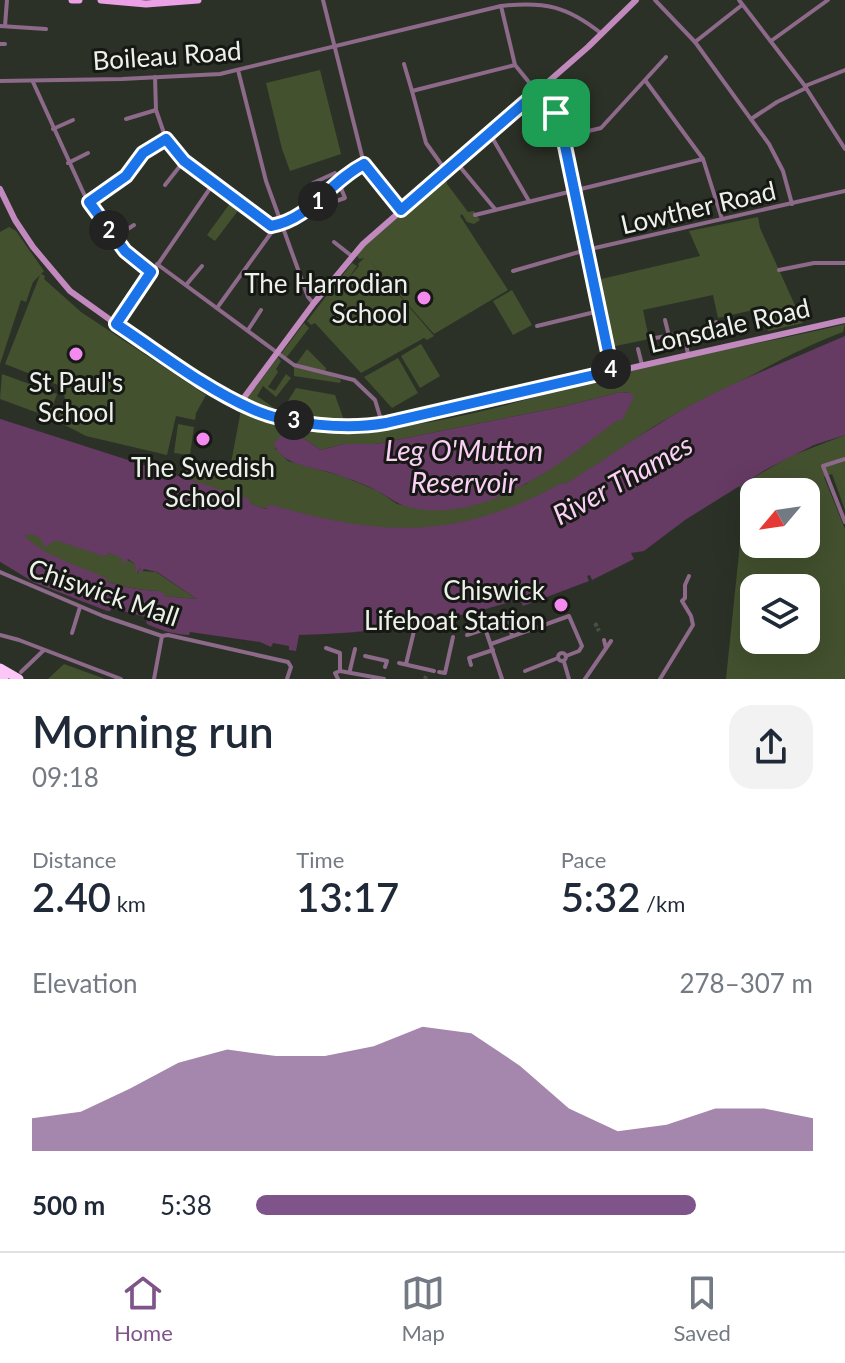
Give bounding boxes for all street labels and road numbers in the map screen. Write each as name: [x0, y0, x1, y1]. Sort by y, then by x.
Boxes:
street label: Boileau Road: [91, 34, 243, 76]
street label: Lowther Road: [617, 174, 779, 240]
street label: Lonsdale Road: [645, 291, 813, 359]
street label: Chiswick Mall: [24, 551, 184, 633]

